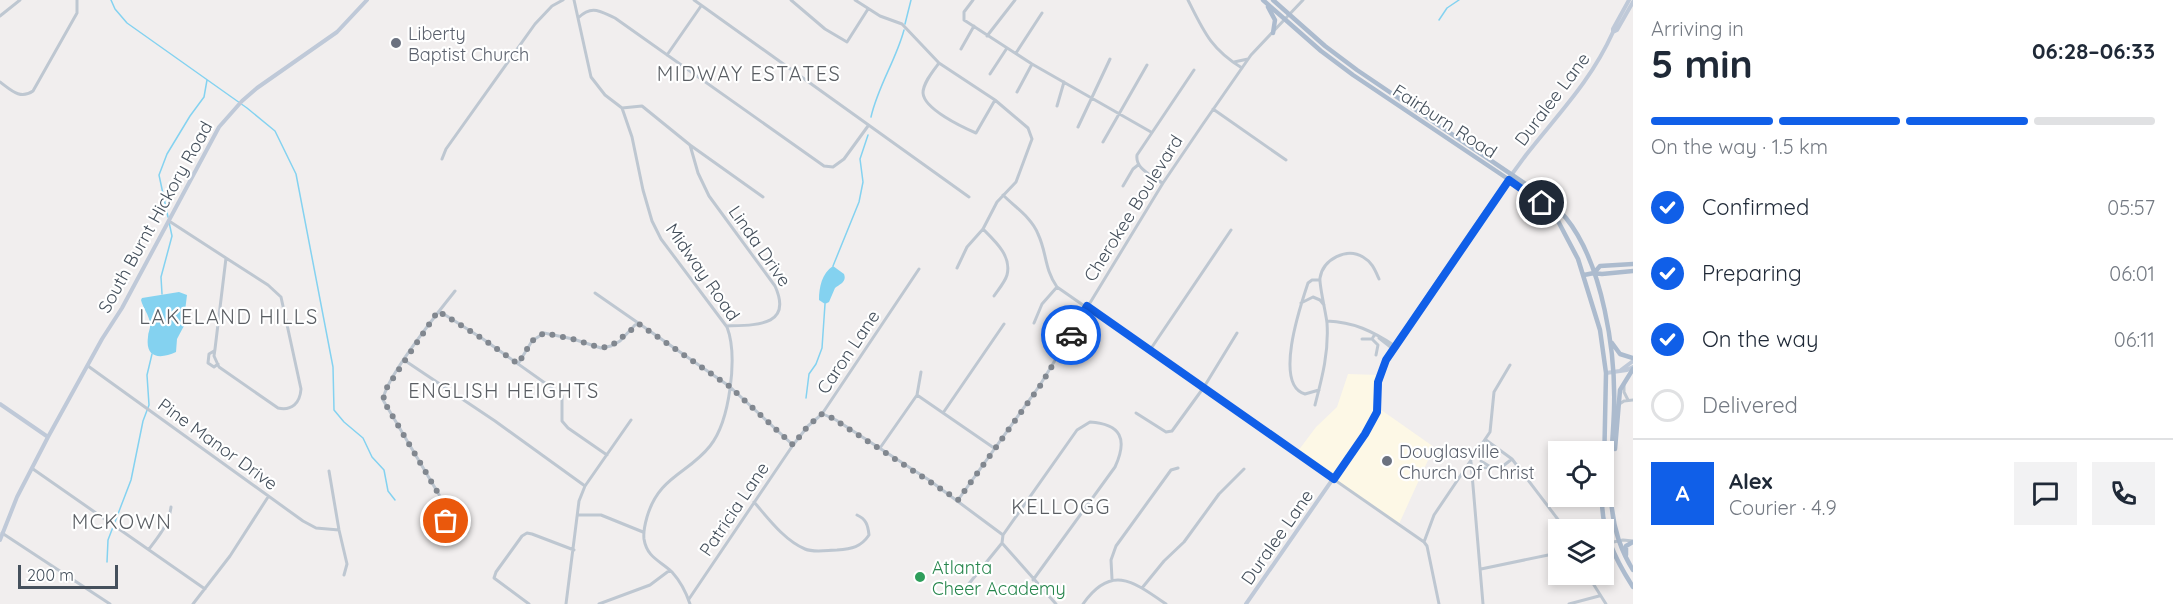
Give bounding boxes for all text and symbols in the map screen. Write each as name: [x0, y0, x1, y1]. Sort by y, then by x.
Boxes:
text: Arriving in: [1651, 16, 1744, 41]
place label: Liberty Baptist Church: [408, 22, 529, 66]
marker: Liberty Baptist Church: [389, 36, 403, 50]
text: 06:28–06:33: [2032, 37, 2155, 65]
text: 5 min: [1651, 39, 1753, 88]
street label: Duralee Lane: [1509, 48, 1595, 150]
district label: MIDWAY ESTATES: [657, 61, 841, 86]
street label: Fairburn Road: [1389, 79, 1501, 163]
street label: South Burnt Hickory Road: [93, 117, 217, 317]
street label: Cherokee Boulevard: [1079, 130, 1187, 286]
text: On the way · 1.5 km: [1651, 134, 1828, 159]
pin: [1516, 177, 1567, 228]
icon: home: [1525, 186, 1558, 219]
icon: check: [1651, 191, 1684, 224]
text: Confirmed: [1702, 193, 1809, 221]
text: 05:57: [2107, 195, 2155, 220]
street label: Linda Drive: [724, 201, 796, 291]
street label: Midway Road: [661, 219, 745, 325]
icon: check: [1651, 257, 1684, 290]
text: Preparing: [1702, 259, 1802, 287]
text: 06:01: [2109, 261, 2155, 286]
district label: LAKELAND HILLS: [139, 304, 319, 329]
courier: [1041, 305, 1101, 365]
street label: Caron Lane: [811, 306, 885, 398]
icon: car: [1055, 319, 1088, 352]
icon: check: [1651, 323, 1684, 356]
text: On the way: [1702, 325, 1818, 353]
text: 06:11: [2114, 327, 2155, 352]
district label: ENGLISH HEIGHTS: [408, 378, 600, 403]
text: Delivered: [1702, 391, 1798, 419]
street label: Pine Manor Drive: [154, 393, 282, 495]
place label: Douglasville Church Of Christ: [1399, 440, 1535, 484]
map controls: [1548, 441, 1614, 585]
button: locate: [1548, 441, 1614, 507]
marker: Douglasville Church Of Christ: [1380, 454, 1394, 468]
street label: Patricia Lane: [694, 458, 774, 560]
button: chat: [2014, 462, 2077, 525]
button: phone: [2092, 462, 2155, 525]
text: Alex: [1729, 467, 1772, 495]
text: A: [1675, 479, 1690, 507]
street label: Duralee Lane: [1236, 485, 1318, 589]
district label: KELLOGG: [1011, 494, 1111, 519]
pin: [420, 495, 471, 546]
text: Courier · 4.9: [1729, 495, 1837, 520]
icon: bag: [429, 504, 462, 537]
district label: MCKOWN: [72, 509, 172, 534]
button: layers: [1548, 519, 1614, 585]
place label: Atlanta Cheer Academy: [932, 556, 1066, 600]
scale bar: [18, 562, 118, 590]
text: 200 m: [27, 565, 74, 585]
marker: Atlanta Cheer Academy: [913, 570, 927, 584]

